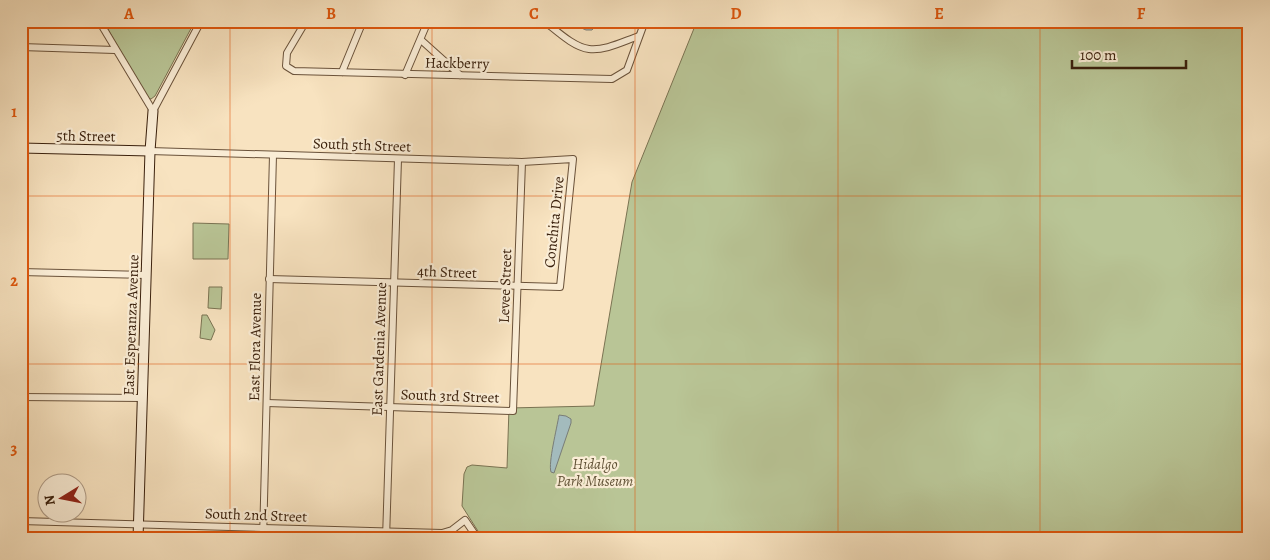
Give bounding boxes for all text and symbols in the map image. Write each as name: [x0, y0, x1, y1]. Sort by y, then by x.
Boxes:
text: A: [123, 3, 135, 25]
text: B: [326, 3, 336, 25]
text: C: [529, 3, 539, 25]
text: D: [730, 3, 742, 25]
text: E: [934, 3, 944, 25]
text: F: [1137, 3, 1146, 25]
scale bar: [1072, 38, 1186, 70]
text: 100 m: [1080, 45, 1117, 65]
street label: Hackberry: [425, 52, 490, 74]
text: 1: [11, 101, 17, 123]
street label: 5th Street: [56, 125, 116, 147]
street label: South 5th Street: [312, 133, 412, 157]
street label: Conchita Drive: [539, 175, 569, 269]
street label: Levee Street: [494, 249, 516, 323]
street label: East Esperanza Avenue: [119, 254, 143, 396]
street label: 4th Street: [417, 261, 477, 283]
text: 2: [10, 270, 18, 292]
street label: East Gardenia Avenue: [367, 282, 391, 416]
street label: East Flora Avenue: [244, 292, 266, 401]
street label: South 3rd Street: [400, 384, 500, 408]
text: 3: [11, 438, 18, 460]
park label: Hidalgo Park Museum: [557, 454, 633, 491]
north arrow: [38, 472, 88, 522]
text: N: [39, 493, 60, 507]
street label: South 2nd Street: [204, 503, 308, 527]

